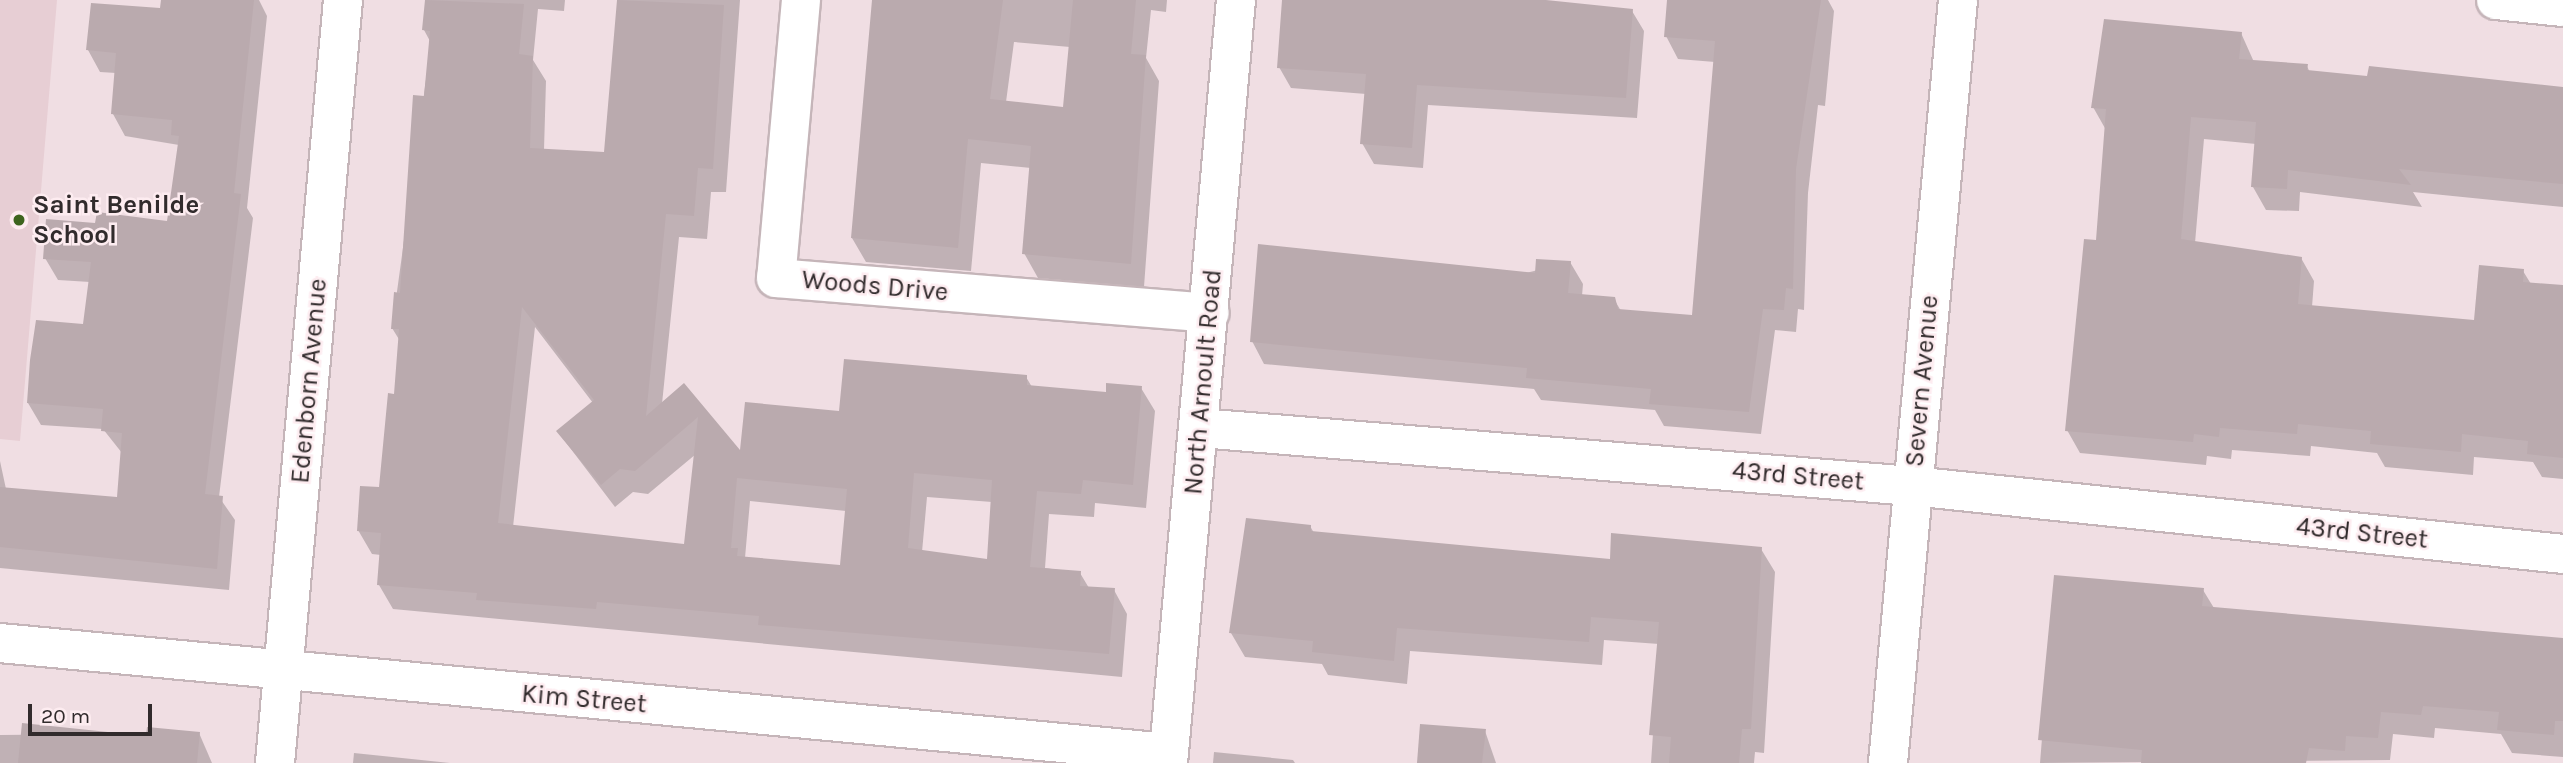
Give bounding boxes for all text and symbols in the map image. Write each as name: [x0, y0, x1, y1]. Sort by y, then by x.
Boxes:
place label: Saint Benilde School: [33, 189, 199, 250]
marker: Saint Benilde School: [11, 212, 27, 228]
street label: Woods Drive: [801, 264, 949, 308]
street label: North Arnoult Road: [1178, 268, 1228, 496]
street label: Edenborn Avenue: [285, 277, 333, 485]
street label: Severn Avenue: [1899, 294, 1945, 468]
street label: 43rd Street: [1731, 455, 1865, 497]
street label: 43rd Street: [2295, 511, 2429, 555]
street label: Kim Street: [520, 678, 648, 720]
scale bar: [32, 690, 156, 734]
text: 20 m: [41, 704, 90, 728]

